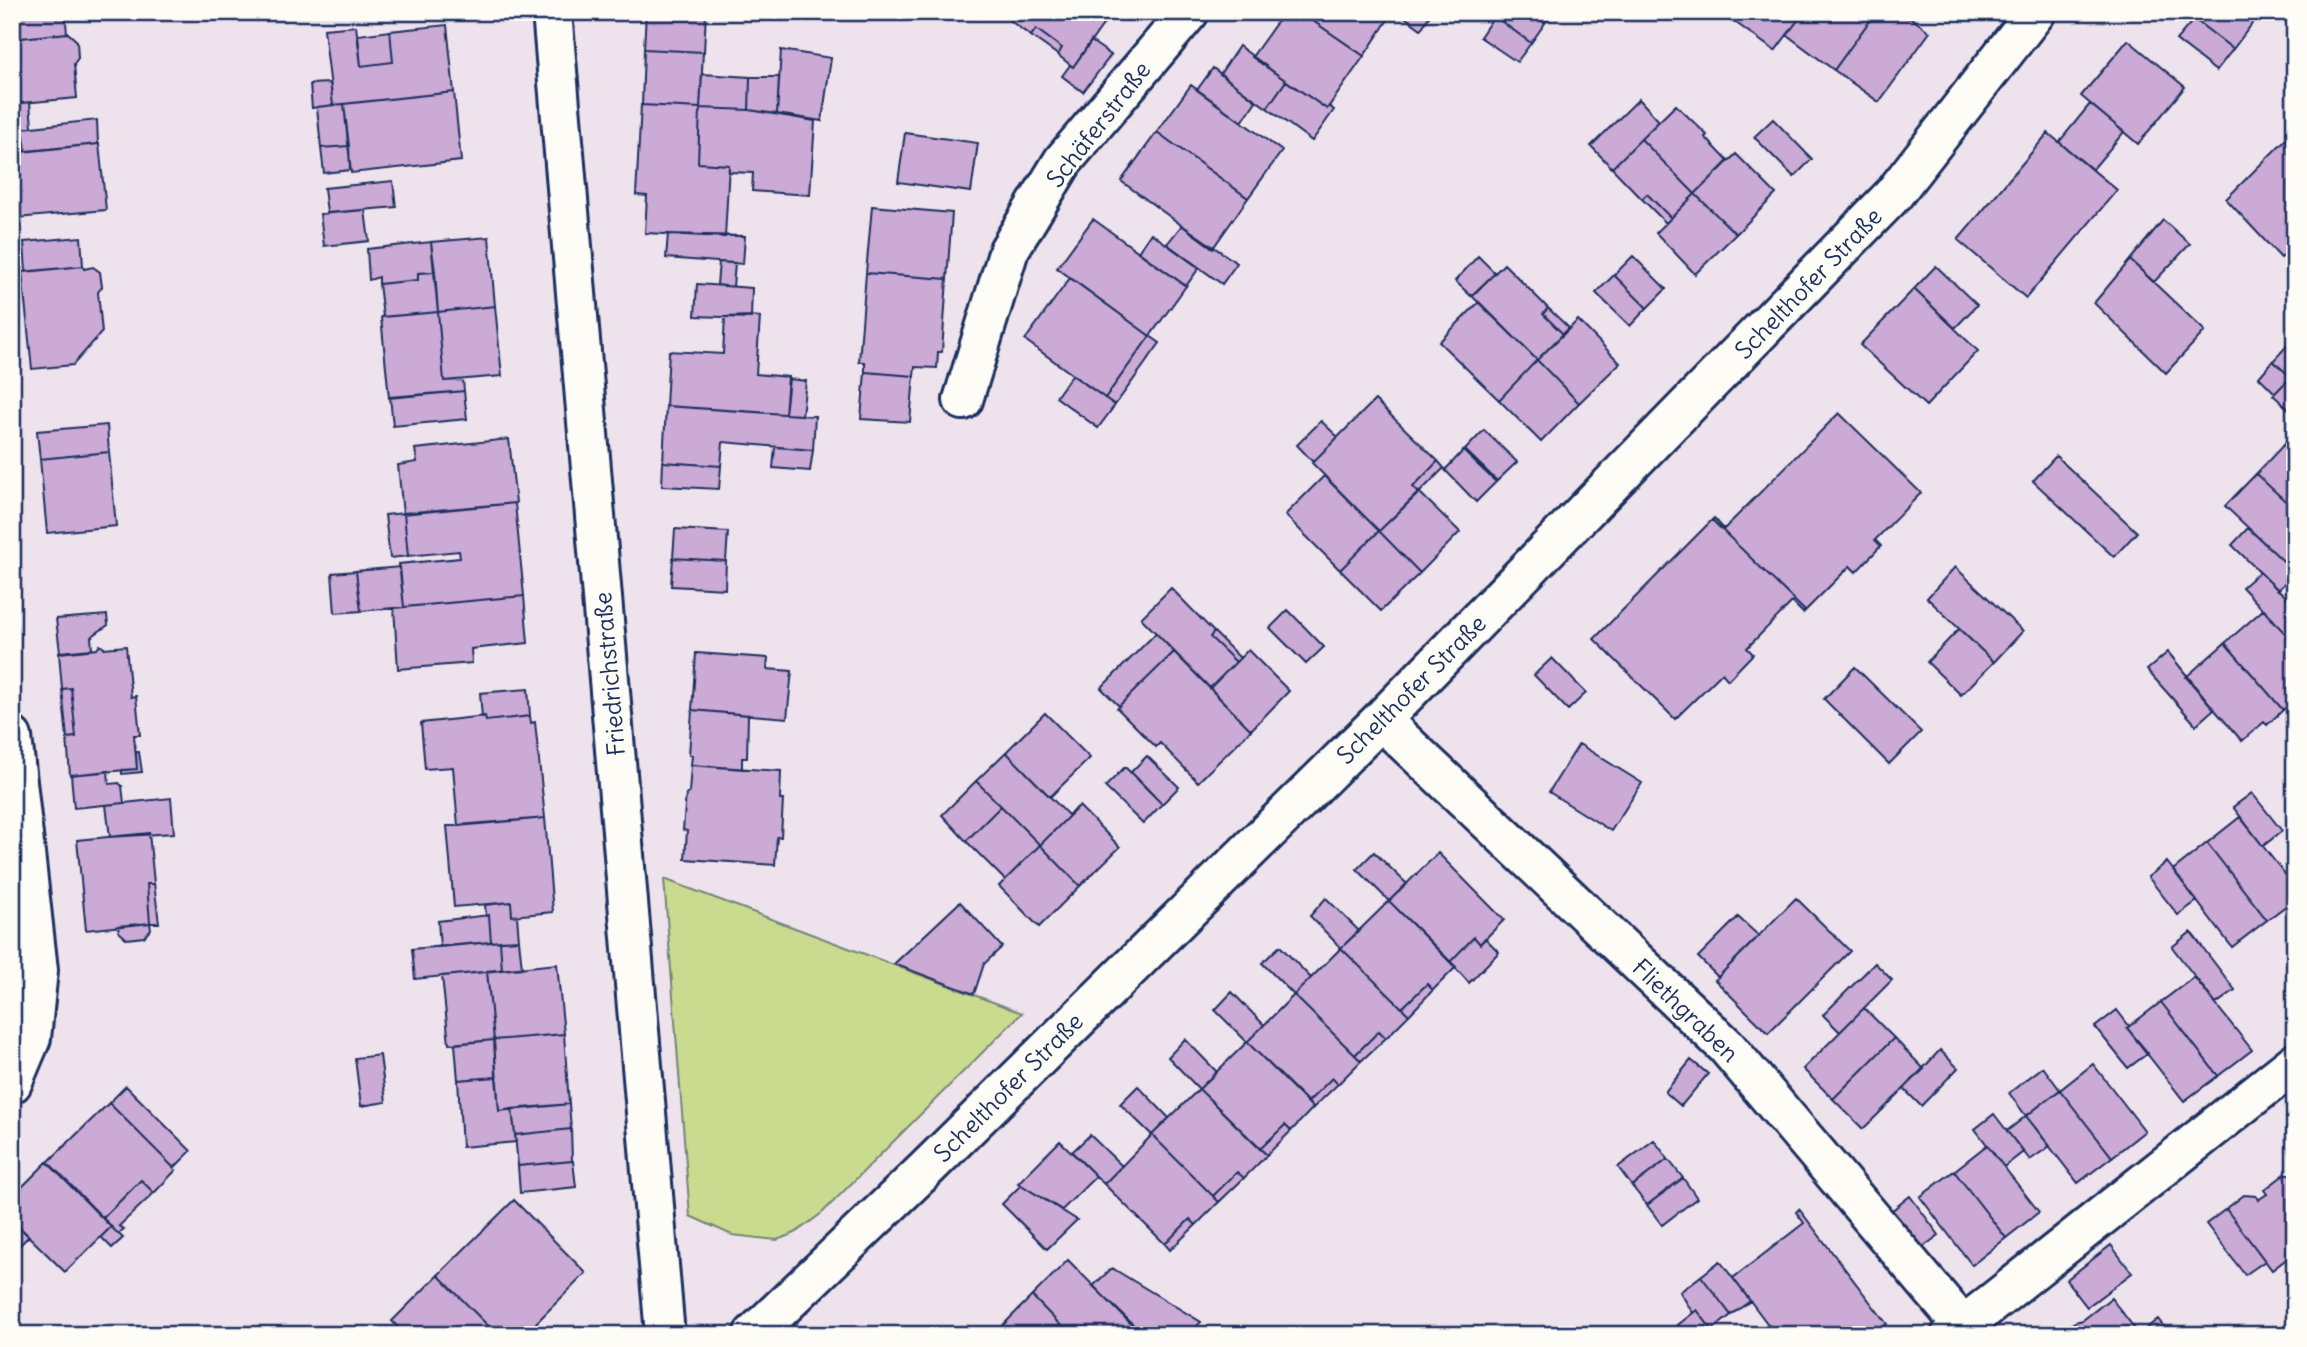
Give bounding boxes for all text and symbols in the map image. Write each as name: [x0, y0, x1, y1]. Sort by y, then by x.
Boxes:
street label: Schäferstraße: [1040, 55, 1156, 193]
street label: Schelthofer Straße: [1728, 201, 1888, 365]
street label: Friedrichstraße: [587, 591, 631, 757]
street label: Schelthofer Straße: [1330, 608, 1492, 770]
street label: Fliethgraben: [1627, 952, 1745, 1068]
street label: Schelthofer Straße: [927, 1006, 1089, 1168]

